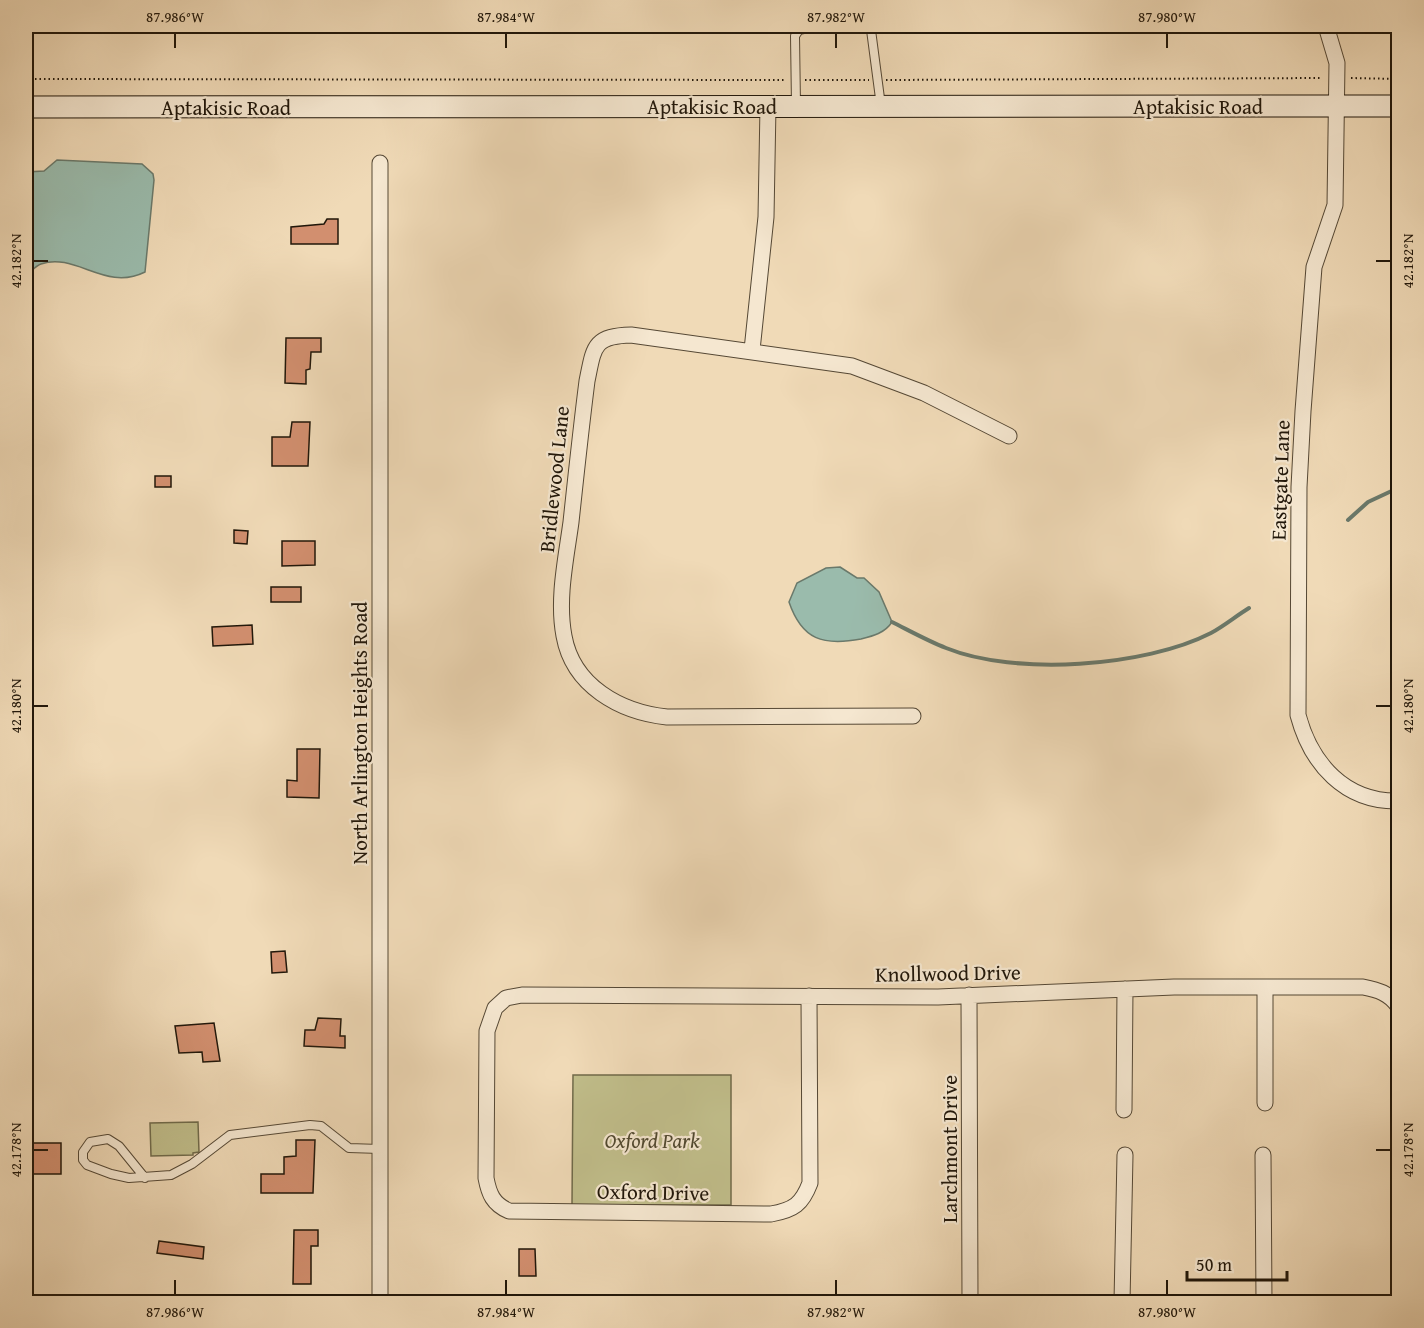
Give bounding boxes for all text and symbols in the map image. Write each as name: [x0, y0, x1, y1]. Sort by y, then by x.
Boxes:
text: 87.986°W: [146, 6, 204, 27]
text: 87.984°W: [477, 6, 535, 27]
text: 87.982°W: [807, 6, 865, 27]
text: 87.980°W: [1138, 6, 1196, 27]
street label: Aptakisic Road: [647, 91, 778, 122]
street label: Aptakisic Road: [1133, 91, 1264, 122]
street label: Aptakisic Road: [161, 92, 292, 123]
text: 42.182°N: [5, 233, 26, 288]
text: 42.182°N: [1397, 233, 1418, 288]
street label: Bridlewood Lane: [531, 404, 577, 554]
street label: Eastgate Lane: [1262, 419, 1298, 541]
street label: North Arlington Heights Road: [344, 601, 375, 865]
text: 42.180°N: [5, 678, 26, 733]
text: 42.180°N: [1397, 678, 1418, 733]
street label: Knollwood Drive: [875, 956, 1021, 990]
street label: Larchmont Drive: [934, 1075, 965, 1223]
text: 42.178°N: [5, 1122, 26, 1177]
text: 42.178°N: [1397, 1122, 1418, 1177]
park label: Oxford Park: [604, 1125, 700, 1156]
street label: Oxford Drive: [597, 1176, 710, 1208]
scale bar: [1187, 1244, 1288, 1282]
text: 50 m: [1196, 1251, 1232, 1278]
text: 87.986°W: [146, 1301, 204, 1322]
text: 87.984°W: [477, 1301, 535, 1322]
text: 87.982°W: [807, 1301, 865, 1322]
text: 87.980°W: [1138, 1301, 1196, 1322]

